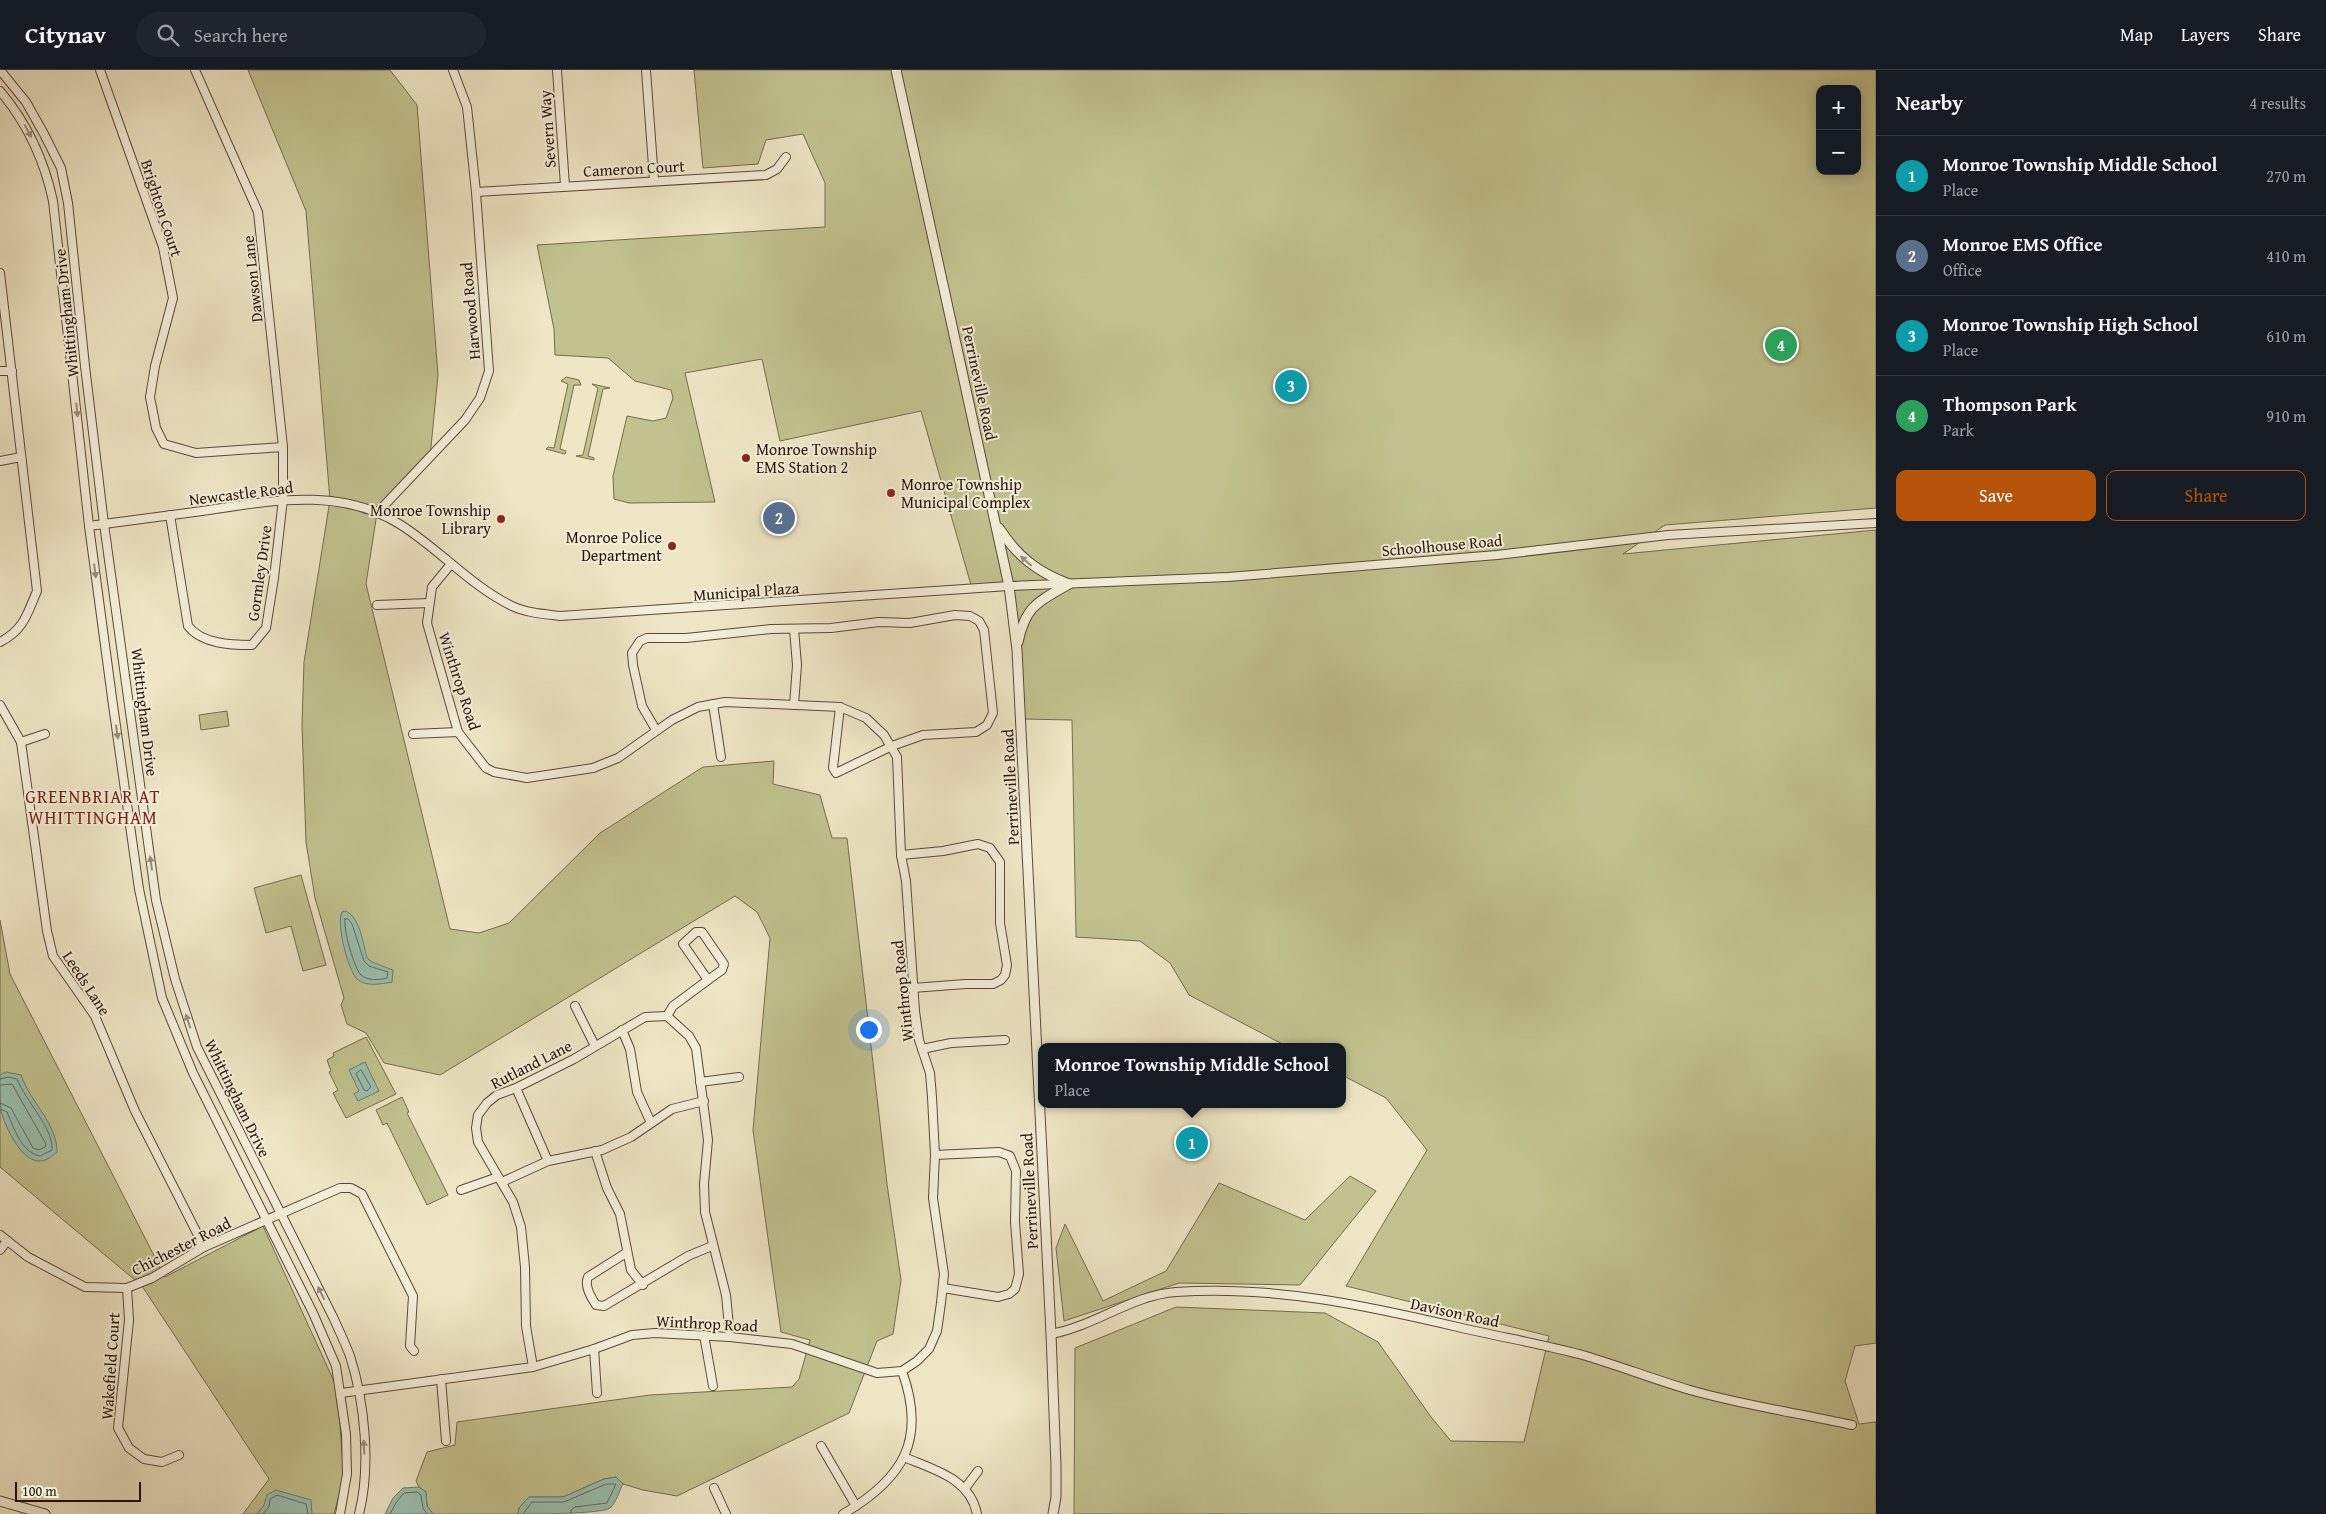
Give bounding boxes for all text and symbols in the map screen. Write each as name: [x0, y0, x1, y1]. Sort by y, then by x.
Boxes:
search box: [136, 12, 486, 57]
text: Citynav: [25, 17, 106, 52]
icon: search: [154, 21, 182, 49]
text: Search here: [194, 21, 288, 49]
text: Map: [2120, 21, 2153, 48]
text: Layers: [2181, 21, 2230, 48]
text: Share: [2258, 21, 2301, 48]
map controls: [1816, 85, 1861, 175]
button: +: [1816, 85, 1861, 130]
text: Nearby: [1896, 87, 1963, 118]
street label: Severn Way: [532, 89, 562, 169]
text: 4 results: [2249, 91, 2306, 115]
one-way arrow: [24, 123, 32, 138]
button: −: [1816, 130, 1861, 175]
text: Monroe Township Middle School: [1943, 150, 2217, 178]
street label: Cameron Court: [583, 153, 686, 183]
street label: Brighton Court: [135, 156, 189, 260]
text: 1: [1908, 164, 1916, 188]
text: 270 m: [2266, 164, 2306, 188]
text: Place: [1943, 178, 1978, 202]
text: Monroe EMS Office: [1943, 230, 2103, 258]
street label: Dawson Lane: [236, 234, 268, 324]
text: 2: [1908, 244, 1916, 268]
text: 410 m: [2266, 244, 2306, 268]
street label: Whittingham Drive: [47, 248, 85, 378]
text: Office: [1943, 258, 1982, 282]
street label: Harwood Road: [454, 261, 486, 361]
text: Monroe Township High School: [1943, 310, 2199, 338]
street label: Perrineville Road: [956, 324, 1004, 443]
text: 3: [1908, 324, 1916, 348]
text: 610 m: [2266, 324, 2306, 348]
pin: 4: [1765, 326, 1797, 364]
text: Place: [1943, 338, 1978, 362]
pin: 3: [1275, 367, 1307, 405]
text: Thompson Park: [1943, 390, 2077, 418]
one-way arrow: [73, 402, 81, 418]
text: 4: [1908, 404, 1916, 428]
text: 910 m: [2266, 404, 2306, 428]
text: Park: [1943, 418, 1974, 442]
place label: Monroe Township EMS Station 2: [756, 437, 877, 479]
marker: Monroe Township EMS Station 2: [740, 452, 752, 464]
button: Save: [1896, 470, 2096, 521]
button: Share: [2106, 470, 2306, 521]
place label: Monroe Township Municipal Complex: [901, 472, 1031, 514]
street label: Newcastle Road: [187, 475, 295, 511]
marker: Monroe Township Municipal Complex: [885, 487, 897, 499]
place label: Monroe Township Library: [370, 498, 491, 540]
pin: 2: [763, 499, 795, 537]
marker: Monroe Township Library: [495, 513, 507, 525]
street label: Gormley Drive: [240, 523, 278, 623]
place label: Monroe Police Department: [566, 525, 662, 567]
street label: Schoolhouse Road: [1381, 528, 1504, 562]
marker: Monroe Police Department: [666, 540, 678, 552]
one-way arrow: [1020, 556, 1033, 567]
one-way arrow: [91, 563, 99, 579]
street label: Municipal Plaza: [692, 575, 800, 607]
street label: Winthrop Road: [433, 629, 487, 734]
street label: Whittingham Drive: [125, 647, 165, 777]
one-way arrow: [113, 724, 121, 740]
street label: Perrineville Road: [995, 728, 1025, 846]
district label: GREENBRIAR AT WHITTINGHAM: [25, 783, 161, 831]
one-way arrow: [147, 855, 155, 871]
street label: Winthrop Road: [885, 939, 919, 1043]
street label: Leeds Lane: [57, 946, 117, 1020]
one-way arrow: [184, 1013, 192, 1028]
your location: [856, 1017, 882, 1043]
street label: Rutland Lane: [486, 1033, 576, 1095]
street label: Whittingham Drive: [199, 1035, 277, 1161]
popup: [1038, 1043, 1346, 1108]
text: Monroe Township Middle School: [1055, 1050, 1329, 1078]
text: Place: [1055, 1078, 1090, 1102]
pin: 1: [1176, 1124, 1208, 1162]
street label: Perrineville Road: [1014, 1132, 1044, 1250]
street label: Chichester Road: [127, 1210, 235, 1281]
one-way arrow: [317, 1285, 325, 1300]
street label: Davison Road: [1408, 1291, 1502, 1333]
street label: Winthrop Road: [656, 1308, 759, 1338]
street label: Wakefield Court: [94, 1311, 126, 1420]
one-way arrow: [359, 1439, 367, 1455]
scale bar: [15, 1479, 141, 1502]
text: 100 m: [22, 1481, 57, 1501]

